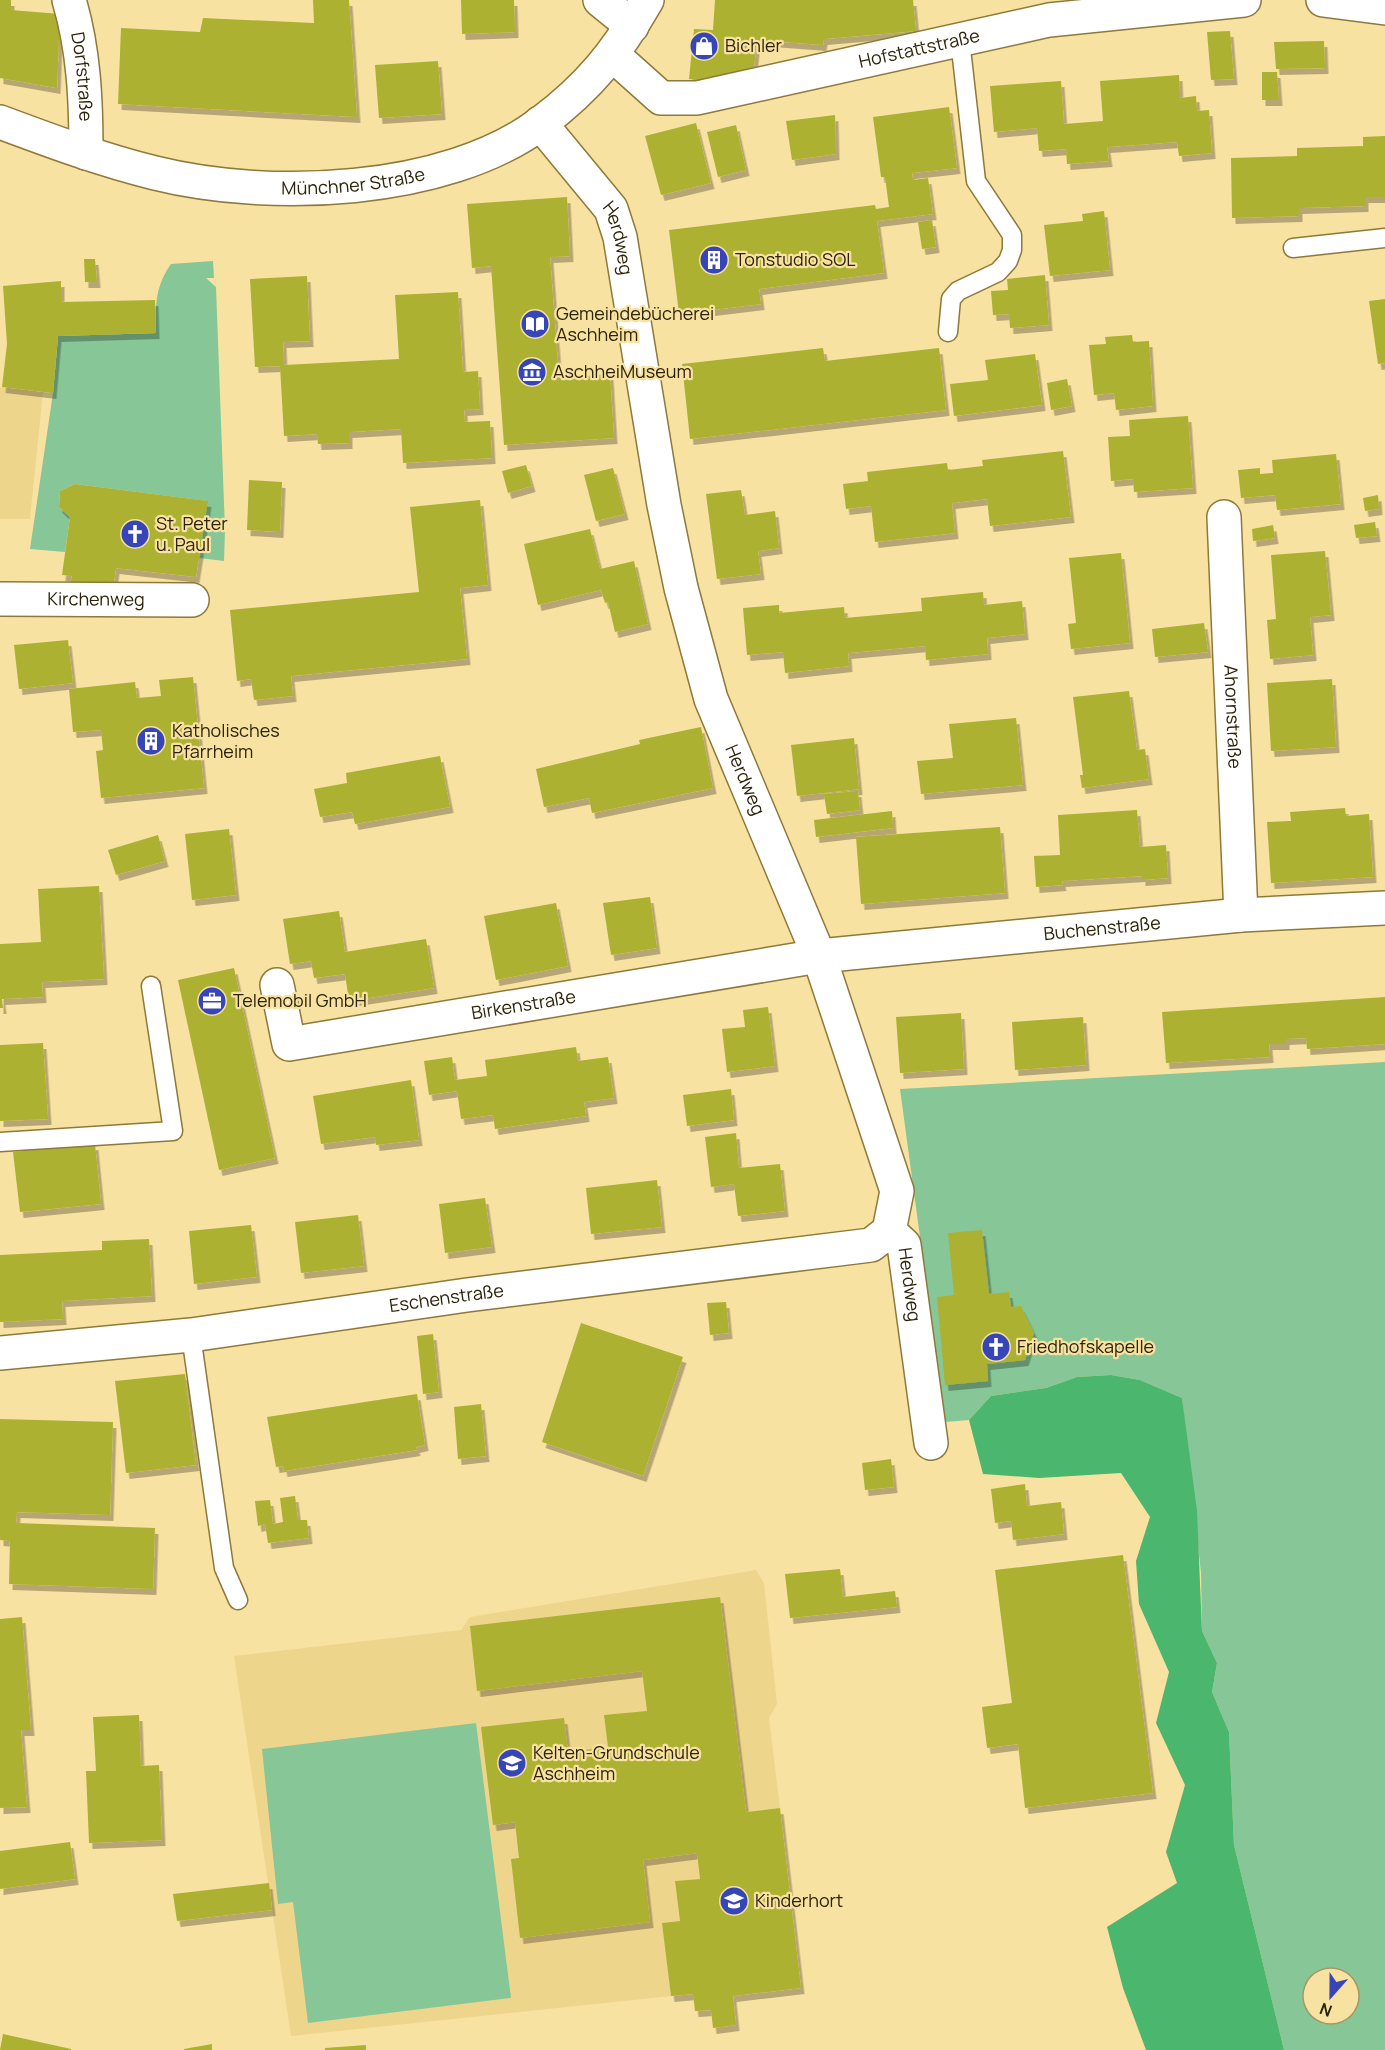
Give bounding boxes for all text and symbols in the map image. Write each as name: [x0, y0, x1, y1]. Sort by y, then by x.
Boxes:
street label: Hofstattstraße: [856, 23, 982, 73]
street label: Dorfstraße: [66, 30, 99, 122]
shop icon: Bichler: [688, 30, 720, 62]
place label: Bichler: [725, 33, 783, 57]
street label: Münchner Straße: [281, 161, 427, 200]
street label: Herdweg: [598, 196, 639, 277]
building icon: Tonstudio SOL: [698, 244, 730, 276]
place label: Tonstudio SOL: [735, 247, 855, 271]
place label: Gemeindebücherei Aschheim: [556, 301, 714, 346]
library icon: Gemeindebücherei Aschheim: [519, 308, 551, 340]
museum icon: AschheiMuseum: [516, 356, 548, 388]
place label: AschheiMuseum: [553, 359, 692, 383]
place label: St. Peter u. Paul: [156, 511, 228, 556]
church icon: St. Peter u. Paul: [119, 518, 151, 550]
street label: Kirchenweg: [47, 586, 145, 611]
street label: Ahornstraße: [1219, 664, 1248, 769]
place label: Katholisches Pfarrheim: [172, 718, 280, 763]
building icon: Katholisches Pfarrheim: [135, 725, 167, 757]
street label: Herdweg: [720, 741, 771, 819]
street label: Buchenstraße: [1042, 910, 1162, 945]
street label: Birkenstraße: [469, 984, 577, 1025]
office icon: Telemobil GmbH: [196, 985, 228, 1017]
place label: Telemobil GmbH: [233, 988, 367, 1012]
street label: Herdweg: [893, 1246, 927, 1323]
street label: Eschenstraße: [387, 1278, 505, 1317]
church icon: Friedhofskapelle: [980, 1331, 1012, 1363]
place label: Friedhofskapelle: [1017, 1334, 1154, 1358]
place label: Kelten-Grundschule Aschheim: [533, 1740, 700, 1785]
school or university icon: Kelten-Grundschule Aschheim: [496, 1747, 528, 1779]
school or university icon: Kinderhort: [718, 1885, 750, 1917]
place label: Kinderhort: [755, 1888, 843, 1912]
north arrow: [1301, 1966, 1361, 2026]
text: N: [1316, 1998, 1335, 2022]

